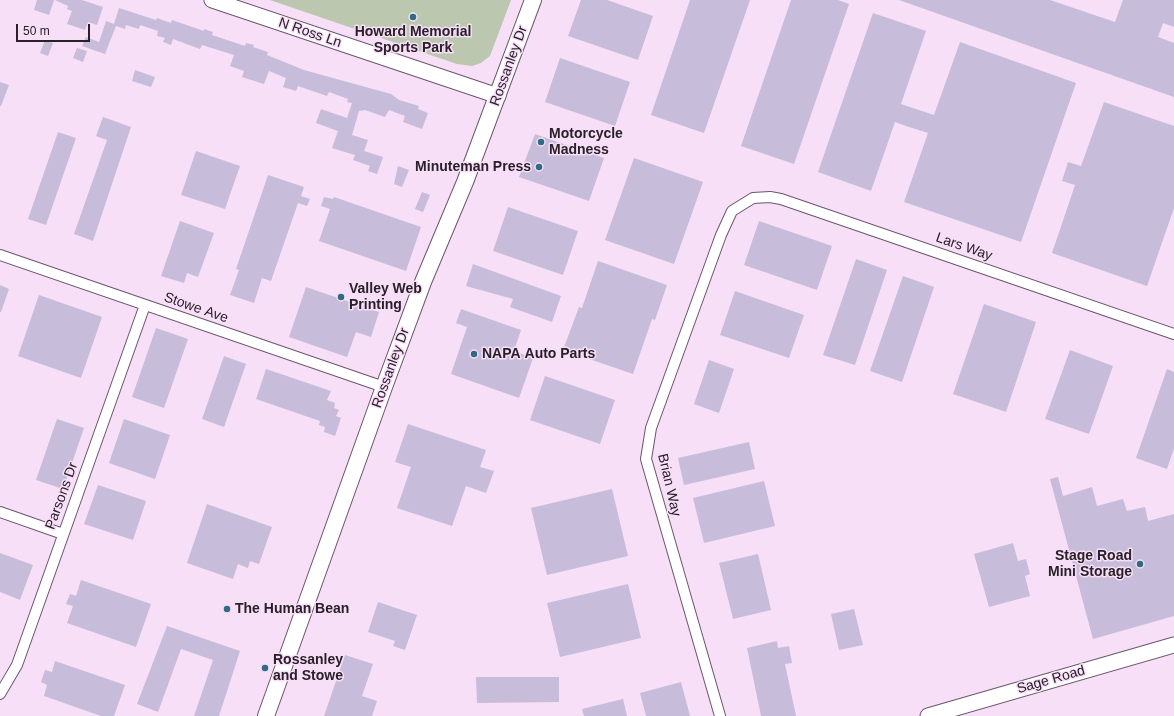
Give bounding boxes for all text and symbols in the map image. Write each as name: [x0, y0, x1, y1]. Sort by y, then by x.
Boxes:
marker: Howard Memorial Sports Park: [408, 12, 418, 22]
street label: N Ross Ln: [276, 14, 344, 52]
scale bar: [18, 16, 92, 42]
text: 50 m: [23, 24, 50, 38]
place label: Howard Memorial Sports Park: [355, 24, 471, 56]
street label: Rossanley Dr: [487, 24, 531, 108]
place label: Motorcycle Madness: [549, 126, 623, 158]
marker: Motorcycle Madness: [536, 137, 546, 147]
place label: Minuteman Press: [415, 159, 531, 175]
marker: Minuteman Press: [534, 162, 544, 172]
street label: Lars Way: [934, 230, 994, 264]
place label: Valley Web Printing: [349, 281, 422, 314]
street label: Stowe Ave: [162, 289, 230, 327]
marker: Valley Web Printing: [336, 292, 346, 302]
street label: Rossanley Dr: [369, 326, 413, 410]
place label: NAPA Auto Parts: [482, 346, 595, 362]
marker: NAPA Auto Parts: [469, 349, 479, 359]
street label: Brian Way: [654, 452, 684, 518]
street label: Parsons Dr: [42, 460, 82, 532]
place label: Stage Road Mini Storage: [1048, 548, 1132, 580]
marker: Stage Road Mini Storage: [1135, 559, 1145, 569]
place label: The Human Bean: [235, 601, 349, 617]
marker: The Human Bean: [222, 604, 232, 614]
place label: Rossanley and Stowe: [273, 652, 343, 684]
street label: Sage Road: [1015, 662, 1087, 698]
marker: Rossanley and Stowe: [260, 663, 270, 673]

